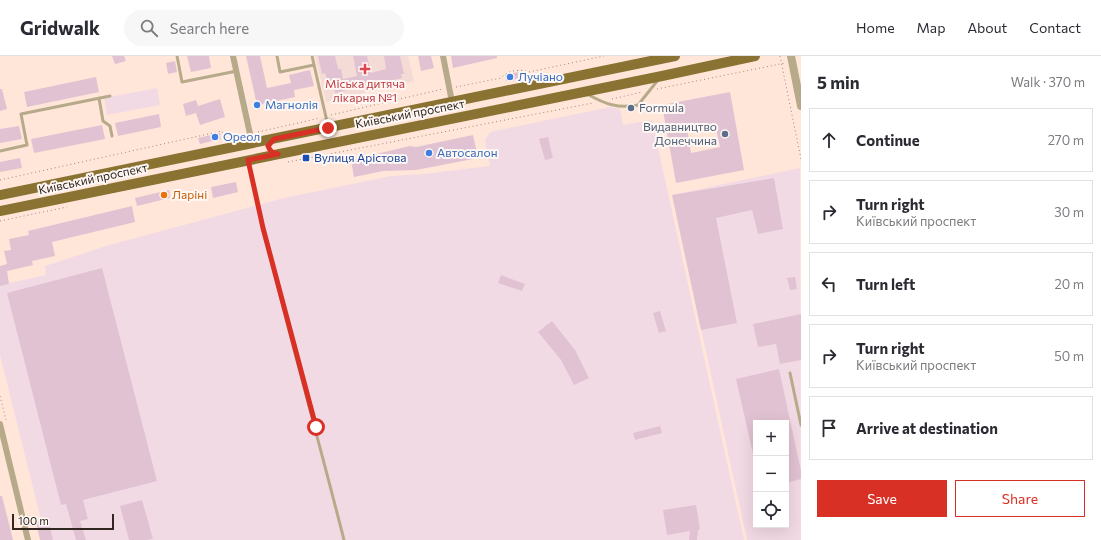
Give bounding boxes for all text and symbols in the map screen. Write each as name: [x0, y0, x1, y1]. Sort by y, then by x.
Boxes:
search box: [124, 10, 404, 46]
text: Gridwalk: [20, 16, 100, 39]
icon: search: [138, 17, 160, 39]
text: Search here: [170, 19, 249, 37]
text: Home: [856, 19, 895, 36]
text: Map: [917, 19, 945, 36]
text: About: [967, 19, 1007, 36]
text: Contact: [1029, 19, 1081, 36]
marker: Міська дитяча лікарня №1: [359, 63, 371, 75]
place label: Лучіано: [518, 69, 563, 83]
marker: Лучіано: [505, 72, 515, 82]
text: 5 min: [817, 72, 860, 93]
text: Walk · 370 m: [1011, 74, 1085, 90]
place label: Міська дитяча лікарня №1: [325, 76, 405, 104]
street label: Київський проспект: [354, 95, 466, 130]
place label: Магнолія: [265, 97, 318, 111]
marker: Магнолія: [252, 100, 262, 110]
place label: Formula: [639, 100, 684, 114]
marker: Formula: [626, 103, 636, 113]
route end: [319, 119, 337, 137]
place label: Видавництво Донеччина: [643, 119, 717, 147]
place label: Ореол: [223, 129, 260, 143]
marker: Видавництво Донеччина: [720, 129, 730, 139]
icon: ahead: [818, 129, 840, 151]
text: Continue: [856, 131, 920, 149]
marker: Ореол: [210, 132, 220, 142]
text: 270 m: [1048, 132, 1084, 148]
place label: Автосалон: [437, 145, 497, 159]
marker: Автосалон: [424, 148, 434, 158]
place label: Вулиця Арістова: [314, 150, 407, 164]
marker: Вулиця Арістова: [301, 153, 311, 163]
street label: Київський проспект: [37, 160, 149, 196]
place label: Ларіні: [172, 187, 207, 201]
marker: Ларіні: [159, 190, 169, 200]
text: Turn right: [856, 195, 925, 213]
icon: right: [818, 201, 840, 223]
text: 30 m: [1054, 204, 1084, 220]
text: Київський проспект: [856, 213, 976, 229]
icon: left: [818, 273, 840, 295]
text: Turn left: [856, 275, 915, 293]
text: 20 m: [1055, 276, 1084, 292]
text: Turn right: [856, 339, 925, 357]
icon: right: [818, 345, 840, 367]
text: 50 m: [1054, 348, 1084, 364]
text: Київський проспект: [856, 357, 976, 373]
icon: arrive: [818, 417, 840, 439]
route start: [307, 418, 325, 436]
text: Arrive at destination: [856, 419, 998, 437]
map controls: [753, 420, 789, 528]
button: +: [753, 420, 789, 456]
button: −: [753, 456, 789, 492]
button: Save: [817, 480, 947, 517]
button: Share: [955, 480, 1085, 517]
button: locate: [753, 492, 789, 528]
scale bar: [12, 512, 114, 531]
text: 100 m: [18, 514, 49, 527]

